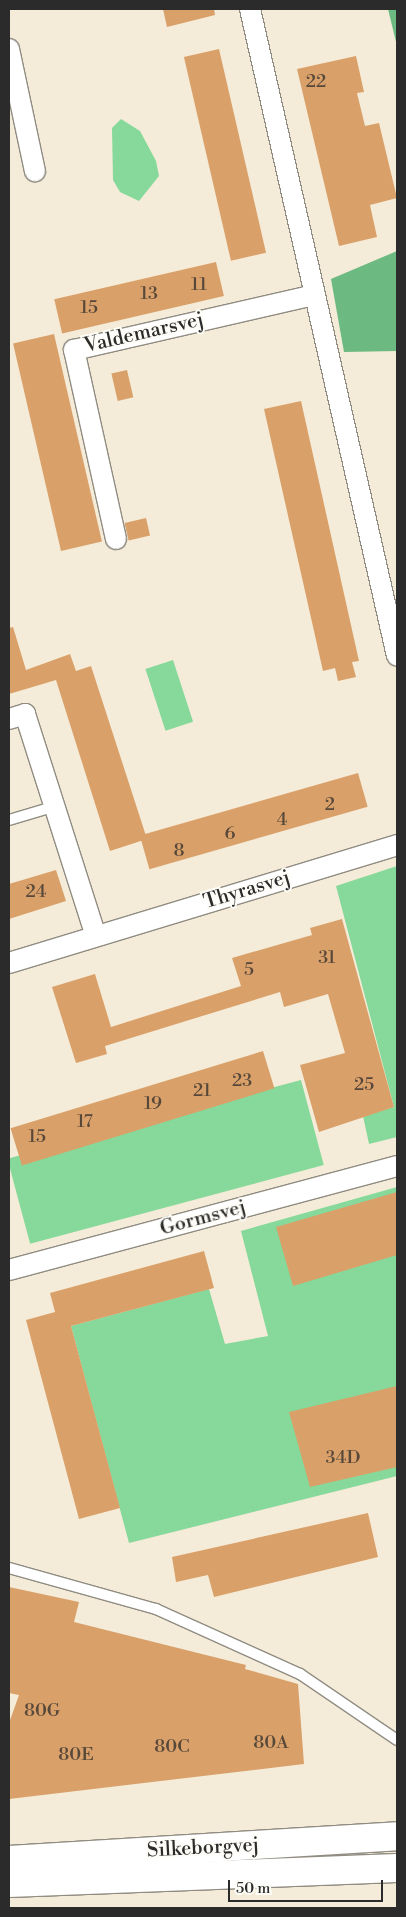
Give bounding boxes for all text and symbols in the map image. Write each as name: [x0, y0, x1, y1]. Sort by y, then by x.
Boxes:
house number: 22: [306, 71, 326, 93]
house number: 11: [191, 274, 207, 296]
house number: 13: [140, 283, 158, 305]
house number: 15: [80, 297, 98, 319]
street label: Valdemarsvej: [82, 308, 206, 358]
house number: 2: [325, 794, 335, 816]
house number: 4: [277, 809, 287, 831]
house number: 6: [225, 823, 235, 845]
house number: 8: [173, 840, 185, 862]
street label: Thyrasvej: [201, 865, 293, 915]
house number: 24: [25, 881, 47, 903]
house number: 31: [318, 947, 336, 969]
house number: 5: [244, 959, 254, 981]
house number: 23: [232, 1070, 252, 1092]
house number: 25: [354, 1074, 374, 1096]
house number: 21: [193, 1080, 211, 1102]
house number: 19: [144, 1093, 162, 1115]
house number: 17: [77, 1111, 93, 1133]
house number: 15: [28, 1126, 46, 1148]
street label: Gormsvej: [157, 1195, 249, 1241]
house number: 34D: [326, 1447, 360, 1469]
house number: 80G: [24, 1700, 60, 1722]
house number: 80A: [253, 1732, 289, 1754]
house number: 80C: [154, 1736, 190, 1758]
house number: 80E: [58, 1744, 94, 1766]
street label: Silkeborgvej: [146, 1833, 260, 1863]
scale bar: [231, 1870, 386, 1902]
text: 50 m: [236, 1879, 270, 1898]

